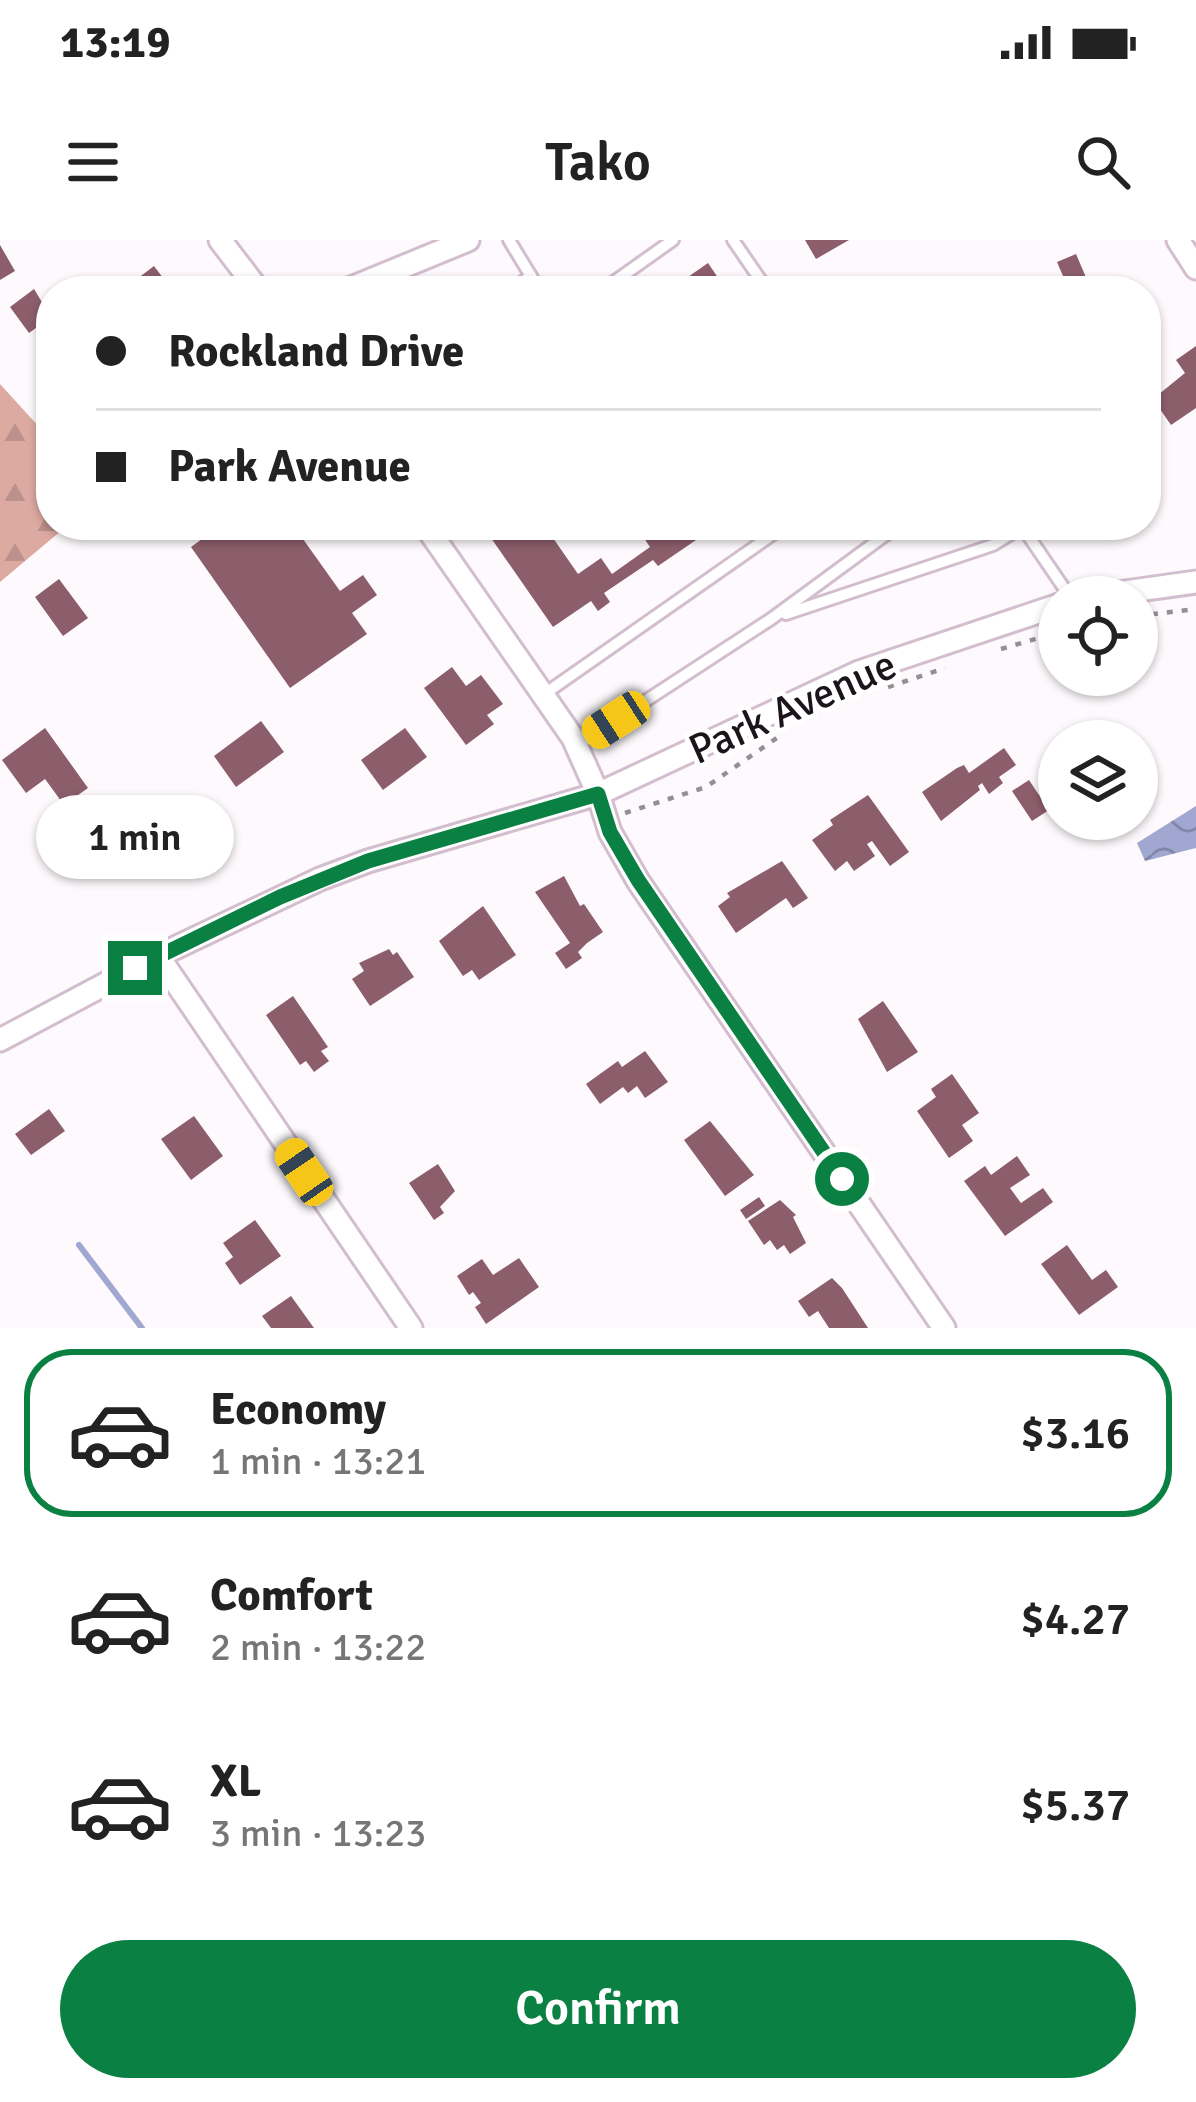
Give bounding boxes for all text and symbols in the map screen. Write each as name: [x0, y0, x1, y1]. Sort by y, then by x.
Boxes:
text: 13:19: [60, 15, 170, 70]
icon: menu: [60, 129, 126, 195]
text: Tako: [545, 129, 651, 196]
icon: search: [1070, 129, 1136, 195]
text: Rockland Drive: [168, 324, 464, 379]
text: Park Avenue: [168, 439, 411, 494]
map controls: [1038, 576, 1158, 840]
button: locate: [1038, 576, 1158, 696]
street label: Park Avenue: [681, 639, 904, 776]
car: [576, 685, 656, 755]
button: layers: [1038, 720, 1158, 840]
callout: 1 min: [36, 794, 234, 878]
text: 1 min: [88, 813, 182, 861]
route end: [108, 941, 162, 995]
car: [269, 1132, 339, 1212]
route start: [815, 1152, 869, 1206]
icon: car: [66, 1379, 174, 1487]
text: Economy: [210, 1382, 386, 1437]
text: $3.16: [1020, 1406, 1130, 1461]
text: 1 min · 13:21: [210, 1437, 426, 1485]
icon: car: [66, 1565, 174, 1673]
text: Comfort: [210, 1568, 373, 1623]
text: $4.27: [1020, 1592, 1130, 1647]
text: 2 min · 13:22: [210, 1623, 426, 1671]
icon: car: [66, 1751, 174, 1859]
text: XL: [210, 1754, 261, 1809]
text: $5.37: [1020, 1778, 1130, 1833]
text: 3 min · 13:23: [210, 1809, 426, 1857]
button: Confirm: [60, 1940, 1136, 2078]

